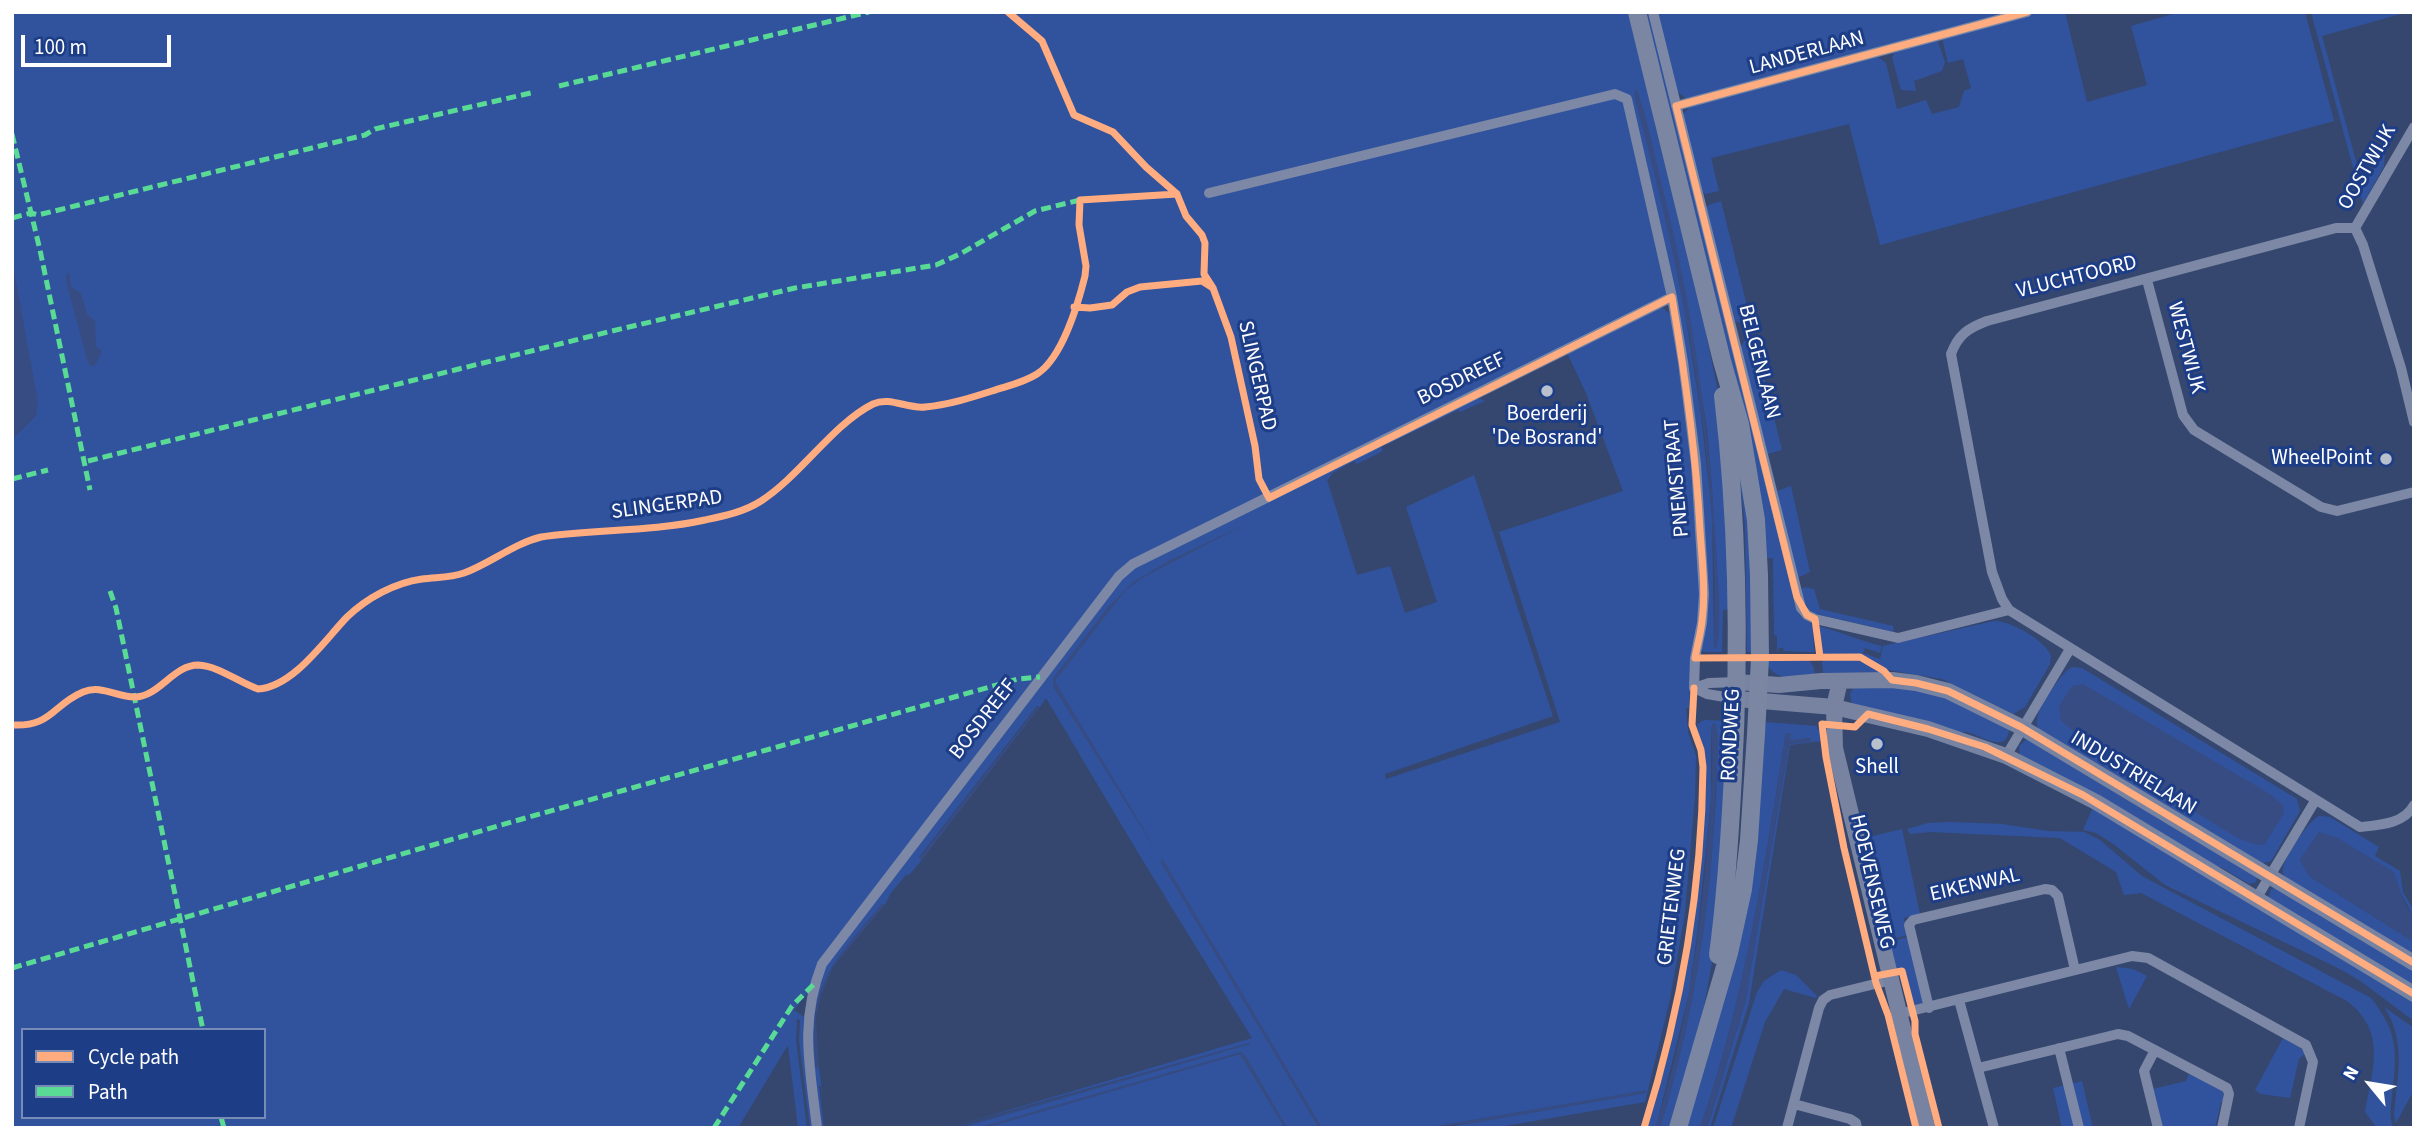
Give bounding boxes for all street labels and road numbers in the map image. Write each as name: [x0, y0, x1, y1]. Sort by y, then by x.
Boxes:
street label: LANDERLAAN: [1747, 27, 1867, 81]
street label: OOSTWIJK: [2334, 121, 2402, 215]
street label: VLUCHTOORD: [2014, 251, 2140, 305]
street label: WESTWIJK: [2161, 299, 2209, 397]
street label: BELGENLAAN: [1732, 302, 1784, 422]
street label: SLINGERPAD: [1231, 319, 1281, 433]
street label: BOSDREEF: [1414, 348, 1510, 412]
street label: PNEMSTRAAT: [1660, 418, 1696, 538]
street label: SLINGERPAD: [610, 486, 724, 526]
street label: BOSDREEF: [945, 675, 1023, 765]
street label: RONDWEG: [1717, 688, 1747, 782]
street label: INDUSTRIELAAN: [2065, 727, 2201, 821]
street label: HOEVENSEWEG: [1843, 812, 1899, 952]
street label: GRIETENWEG: [1653, 847, 1693, 967]
street label: EIKENWAL: [1928, 863, 2022, 909]

